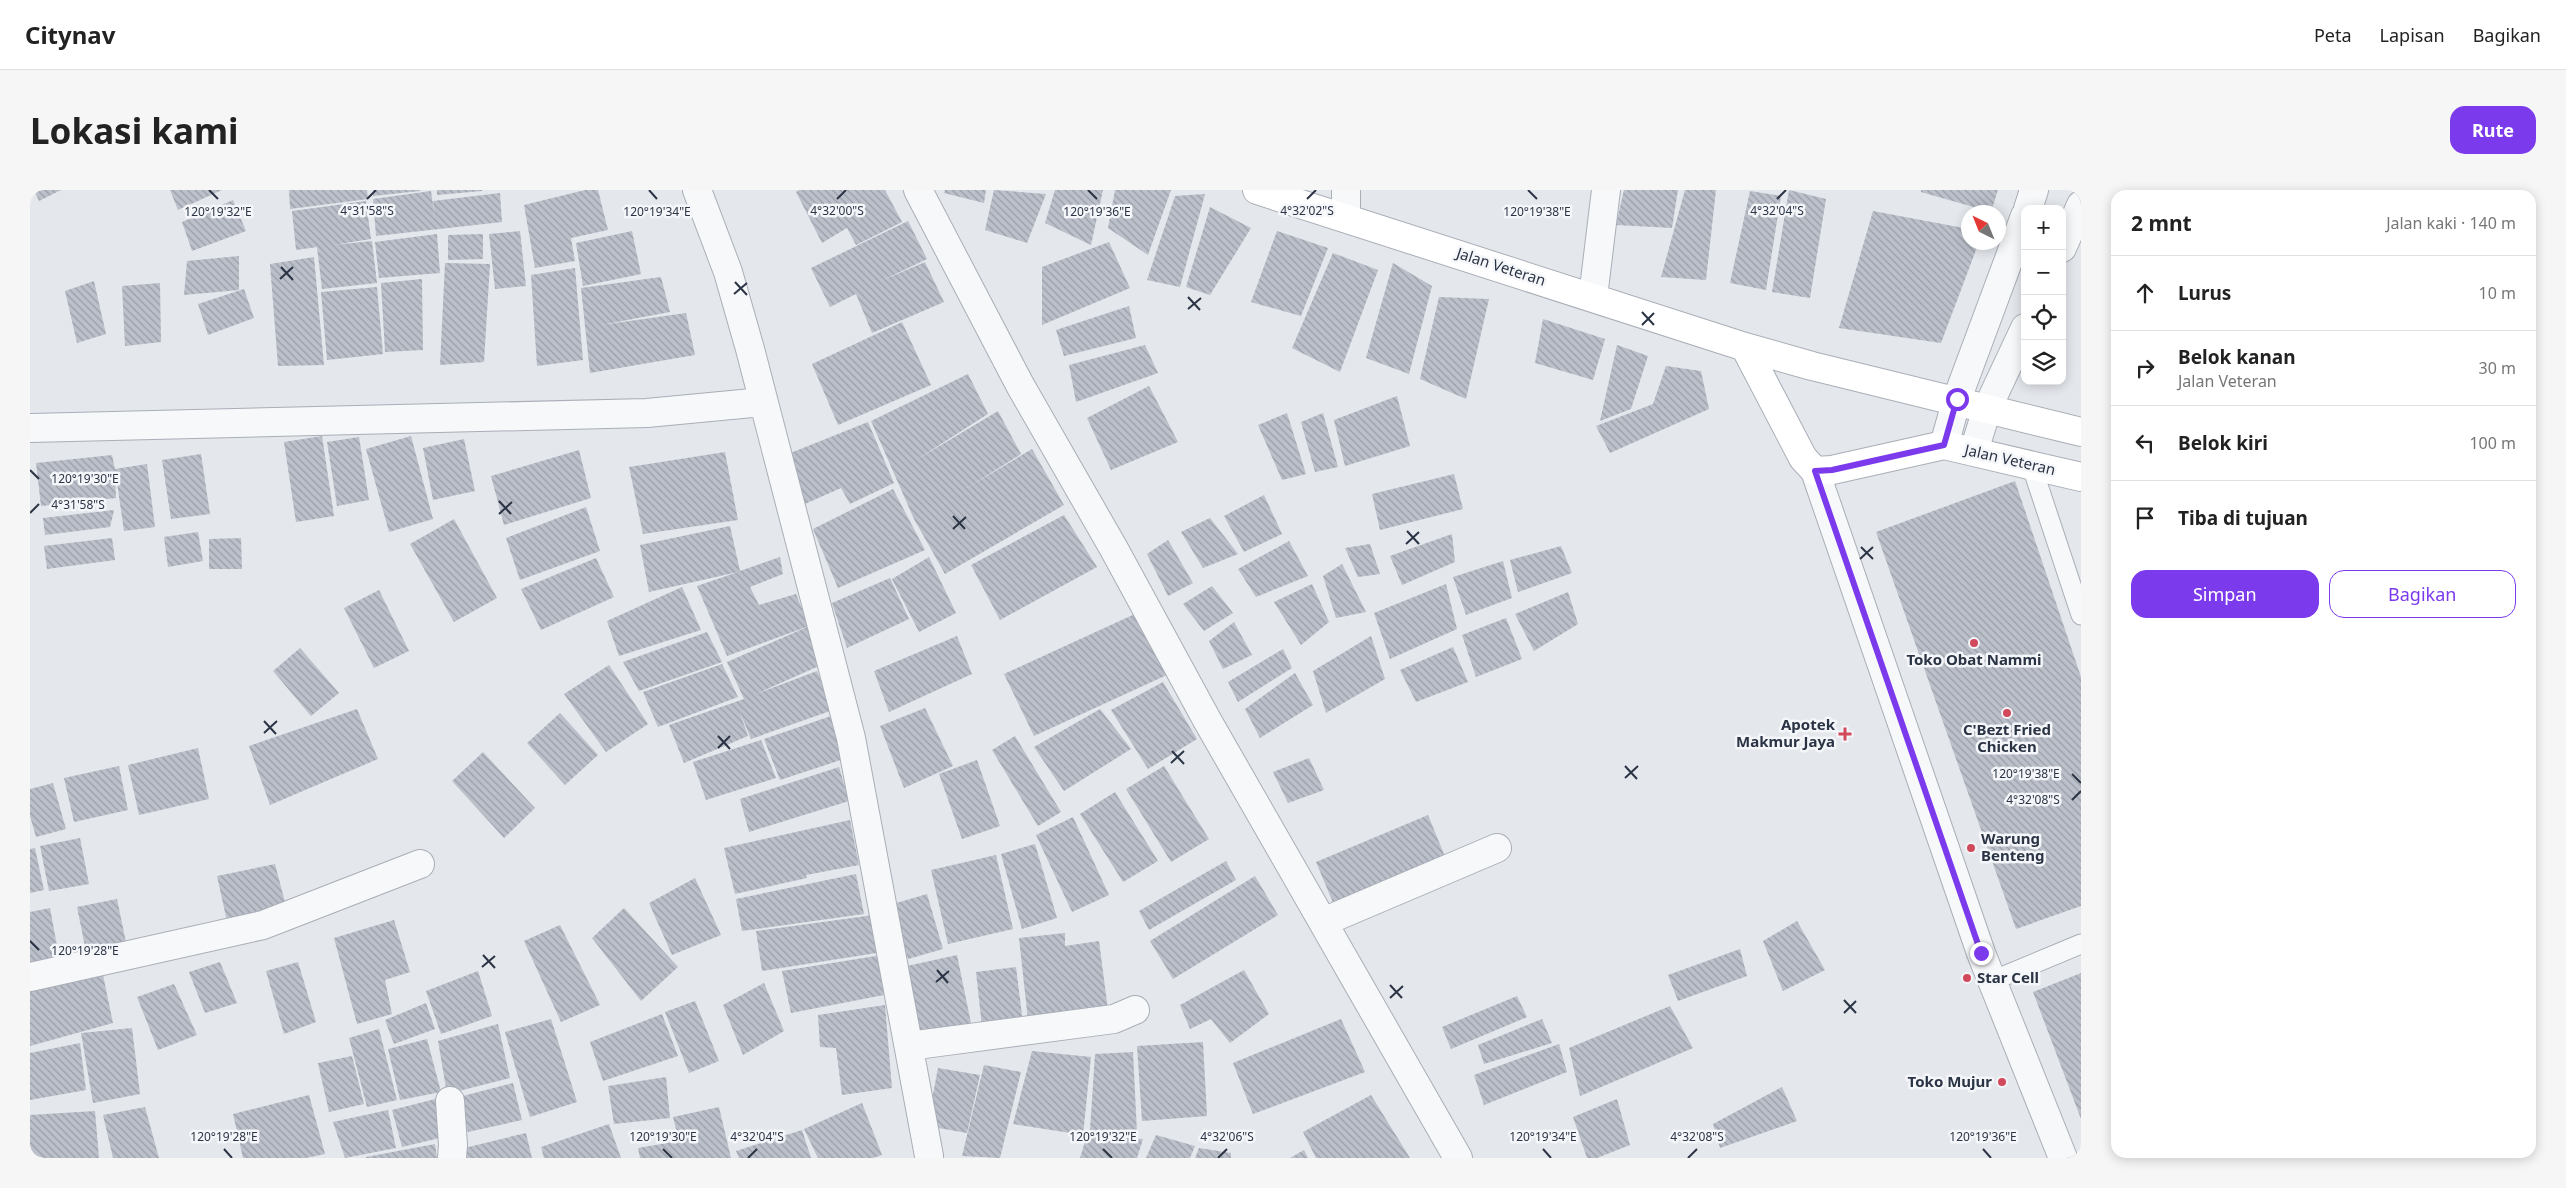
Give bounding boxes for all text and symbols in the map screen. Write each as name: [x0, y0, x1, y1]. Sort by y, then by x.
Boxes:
text: Citynav: [25, 18, 115, 51]
text: Peta: [2314, 23, 2352, 47]
text: Lapisan: [2380, 23, 2445, 47]
text: Bagikan: [2473, 23, 2541, 47]
button: Rute: [2450, 106, 2536, 154]
text: Lokasi kami: [30, 107, 239, 154]
text: 4°31'58"S: [340, 202, 394, 219]
text: 4°32'00"S: [810, 202, 864, 219]
text: 4°32'02"S: [1280, 202, 1334, 219]
text: 4°32'04"S: [1750, 202, 1804, 219]
text: 120°19'32"E: [184, 203, 252, 220]
text: 120°19'34"E: [623, 203, 691, 220]
text: 120°19'36"E: [1063, 203, 1131, 220]
text: 120°19'38"E: [1503, 203, 1571, 220]
north arrow: [1961, 205, 2006, 250]
map controls: [2021, 205, 2066, 385]
button: +: [2021, 205, 2066, 250]
text: 2 mnt: [2131, 209, 2192, 237]
text: Jalan kaki · 140 m: [2386, 212, 2516, 234]
street label: Jalan Veteran: [1452, 242, 1548, 290]
button: −: [2021, 250, 2066, 295]
icon: ahead: [2131, 279, 2159, 307]
text: Lurus: [2178, 280, 2231, 306]
text: 10 m: [2479, 282, 2516, 304]
button: locate: [2021, 295, 2066, 340]
button: layers: [2021, 340, 2066, 385]
text: Belok kanan: [2178, 344, 2295, 370]
icon: right: [2131, 354, 2159, 382]
text: 30 m: [2479, 357, 2516, 379]
text: Jalan Veteran: [2178, 370, 2277, 392]
route start: [1946, 388, 1969, 411]
icon: left: [2131, 429, 2159, 457]
text: Belok kiri: [2178, 430, 2268, 456]
text: 100 m: [2469, 432, 2516, 454]
street label: Jalan Veteran: [1961, 438, 2058, 479]
text: 120°19'30"E: [51, 470, 119, 487]
text: 4°31'58"S: [51, 496, 105, 513]
icon: arrive: [2131, 504, 2159, 532]
text: Tiba di tujuan: [2178, 505, 2308, 531]
button: Simpan: [2131, 570, 2319, 618]
button: Bagikan: [2329, 570, 2516, 618]
marker: Toko Obat Nammi: [1968, 637, 1980, 649]
place label: Toko Obat Nammi: [1906, 649, 2042, 669]
marker: C'Bezt Fried Chicken: [2001, 707, 2013, 719]
place label: Apotek Makmur Jaya: [1736, 714, 1836, 751]
place label: C'Bezt Fried Chicken: [1963, 719, 2051, 756]
marker: Apotek Makmur Jaya: [1839, 728, 1851, 740]
text: 120°19'38"E: [1992, 765, 2060, 782]
text: 4°32'08"S: [2006, 791, 2060, 808]
place label: Warung Benteng: [1981, 828, 2044, 865]
marker: Warung Benteng: [1965, 842, 1977, 854]
text: 120°19'28"E: [51, 942, 119, 959]
route end: [1970, 942, 1993, 965]
place label: Star Cell: [1977, 967, 2039, 987]
marker: Star Cell: [1961, 972, 1973, 984]
place label: Toko Mujur: [1908, 1071, 1992, 1091]
marker: Toko Mujur: [1996, 1076, 2008, 1088]
text: 120°19'28"E: [190, 1128, 258, 1145]
text: 120°19'30"E: [629, 1128, 697, 1145]
text: 4°32'04"S: [730, 1128, 784, 1145]
text: 120°19'32"E: [1069, 1128, 1137, 1145]
text: 4°32'06"S: [1200, 1128, 1254, 1145]
text: 120°19'34"E: [1509, 1128, 1577, 1145]
text: 4°32'08"S: [1670, 1128, 1724, 1145]
text: 120°19'36"E: [1949, 1128, 2017, 1145]

